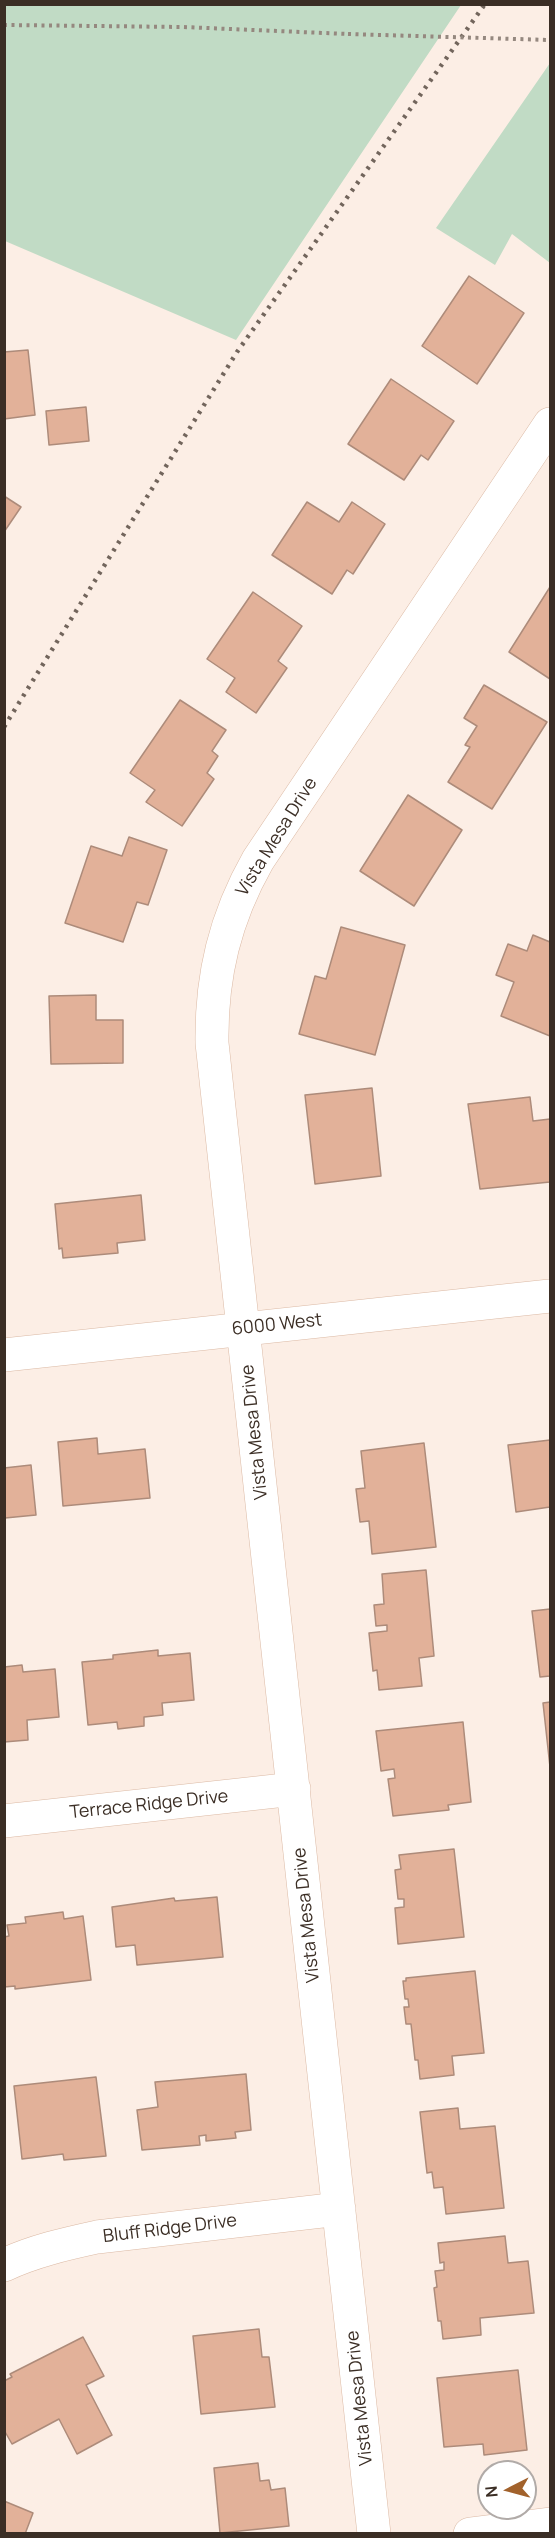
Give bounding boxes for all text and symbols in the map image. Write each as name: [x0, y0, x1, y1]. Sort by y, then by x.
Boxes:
street label: Vista Mesa Drive: [232, 774, 322, 900]
street label: 6000 West: [231, 1310, 323, 1340]
street label: Vista Mesa Drive: [237, 1363, 273, 1501]
street label: Terrace Ridge Drive: [69, 1786, 229, 1824]
street label: Vista Mesa Drive: [289, 1846, 325, 1984]
street label: Bluff Ridge Drive: [102, 2210, 238, 2248]
street label: Vista Mesa Drive: [342, 2329, 378, 2467]
north arrow: [477, 2460, 537, 2520]
text: N: [480, 2485, 503, 2499]

